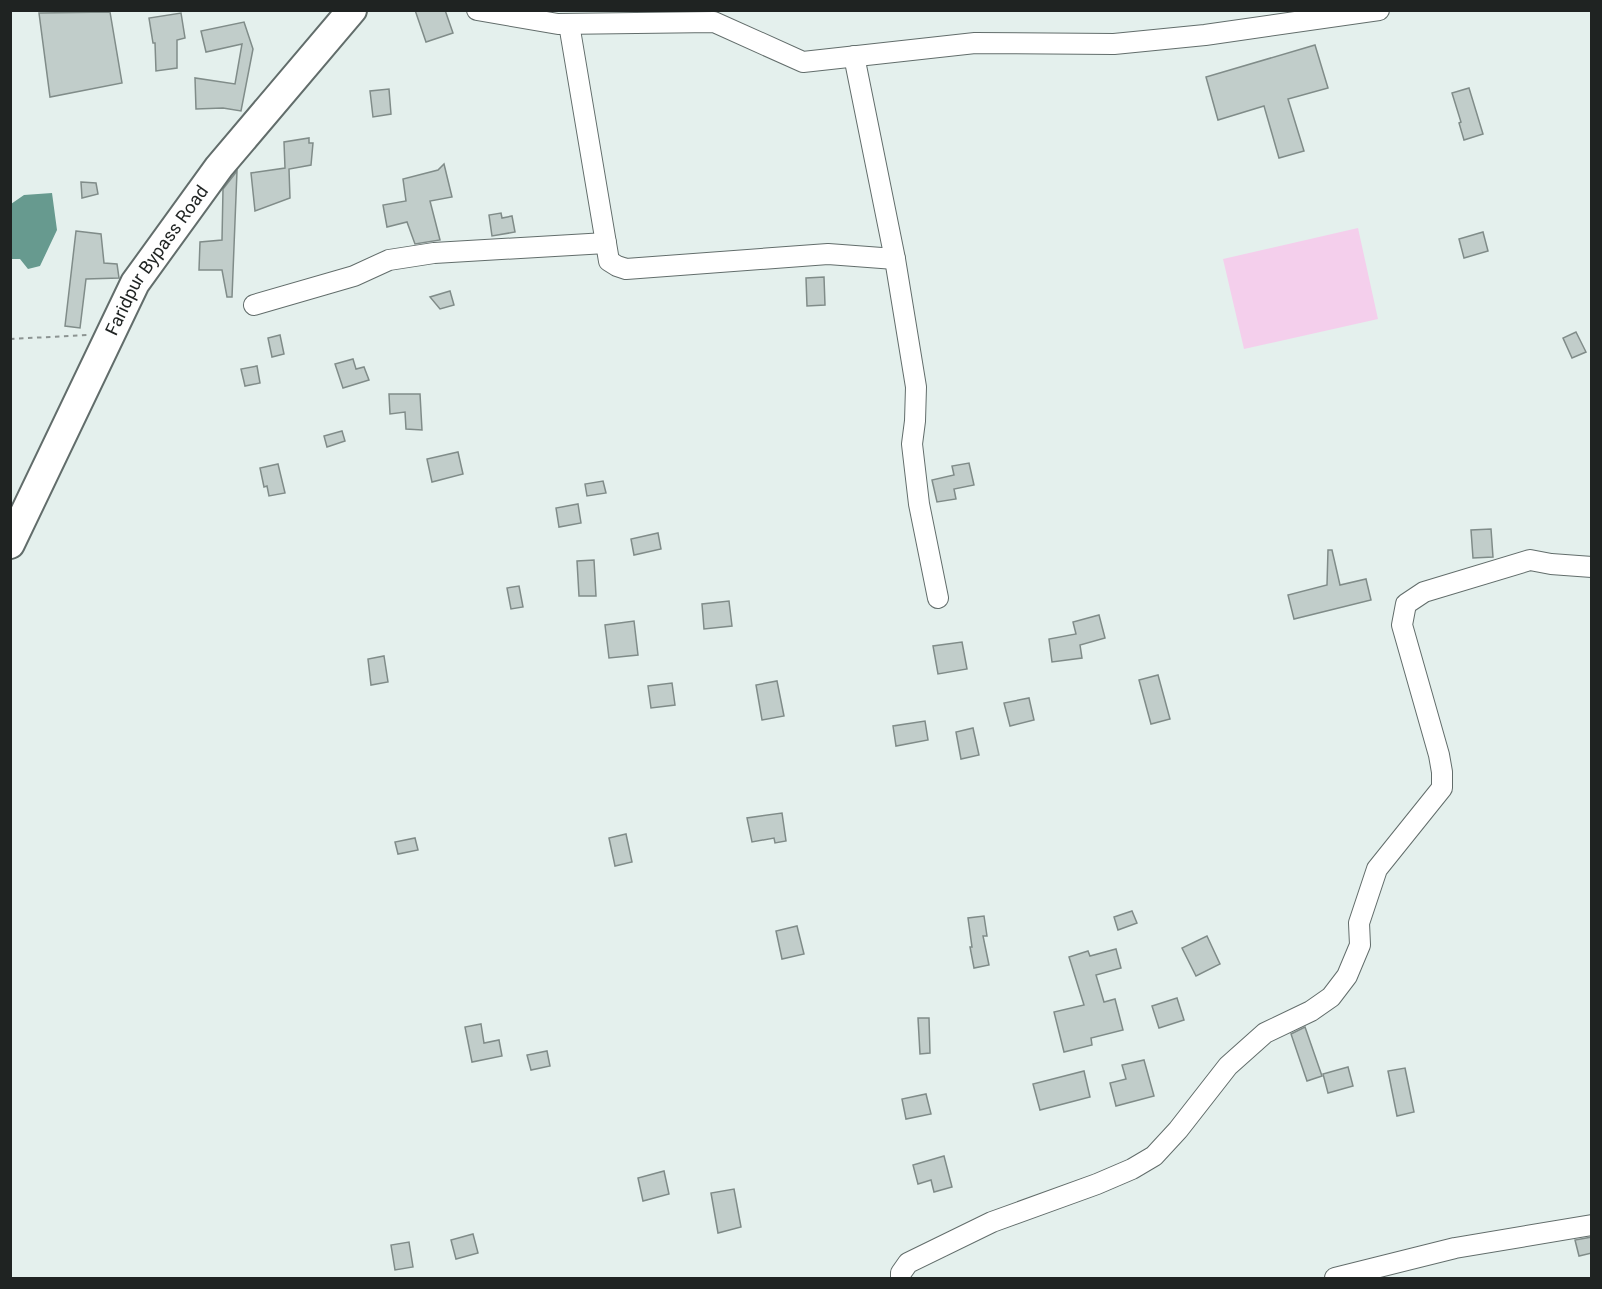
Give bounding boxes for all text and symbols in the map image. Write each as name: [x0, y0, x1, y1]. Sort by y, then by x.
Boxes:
street label: Faridpur Bypass Road: [101, 181, 212, 339]

